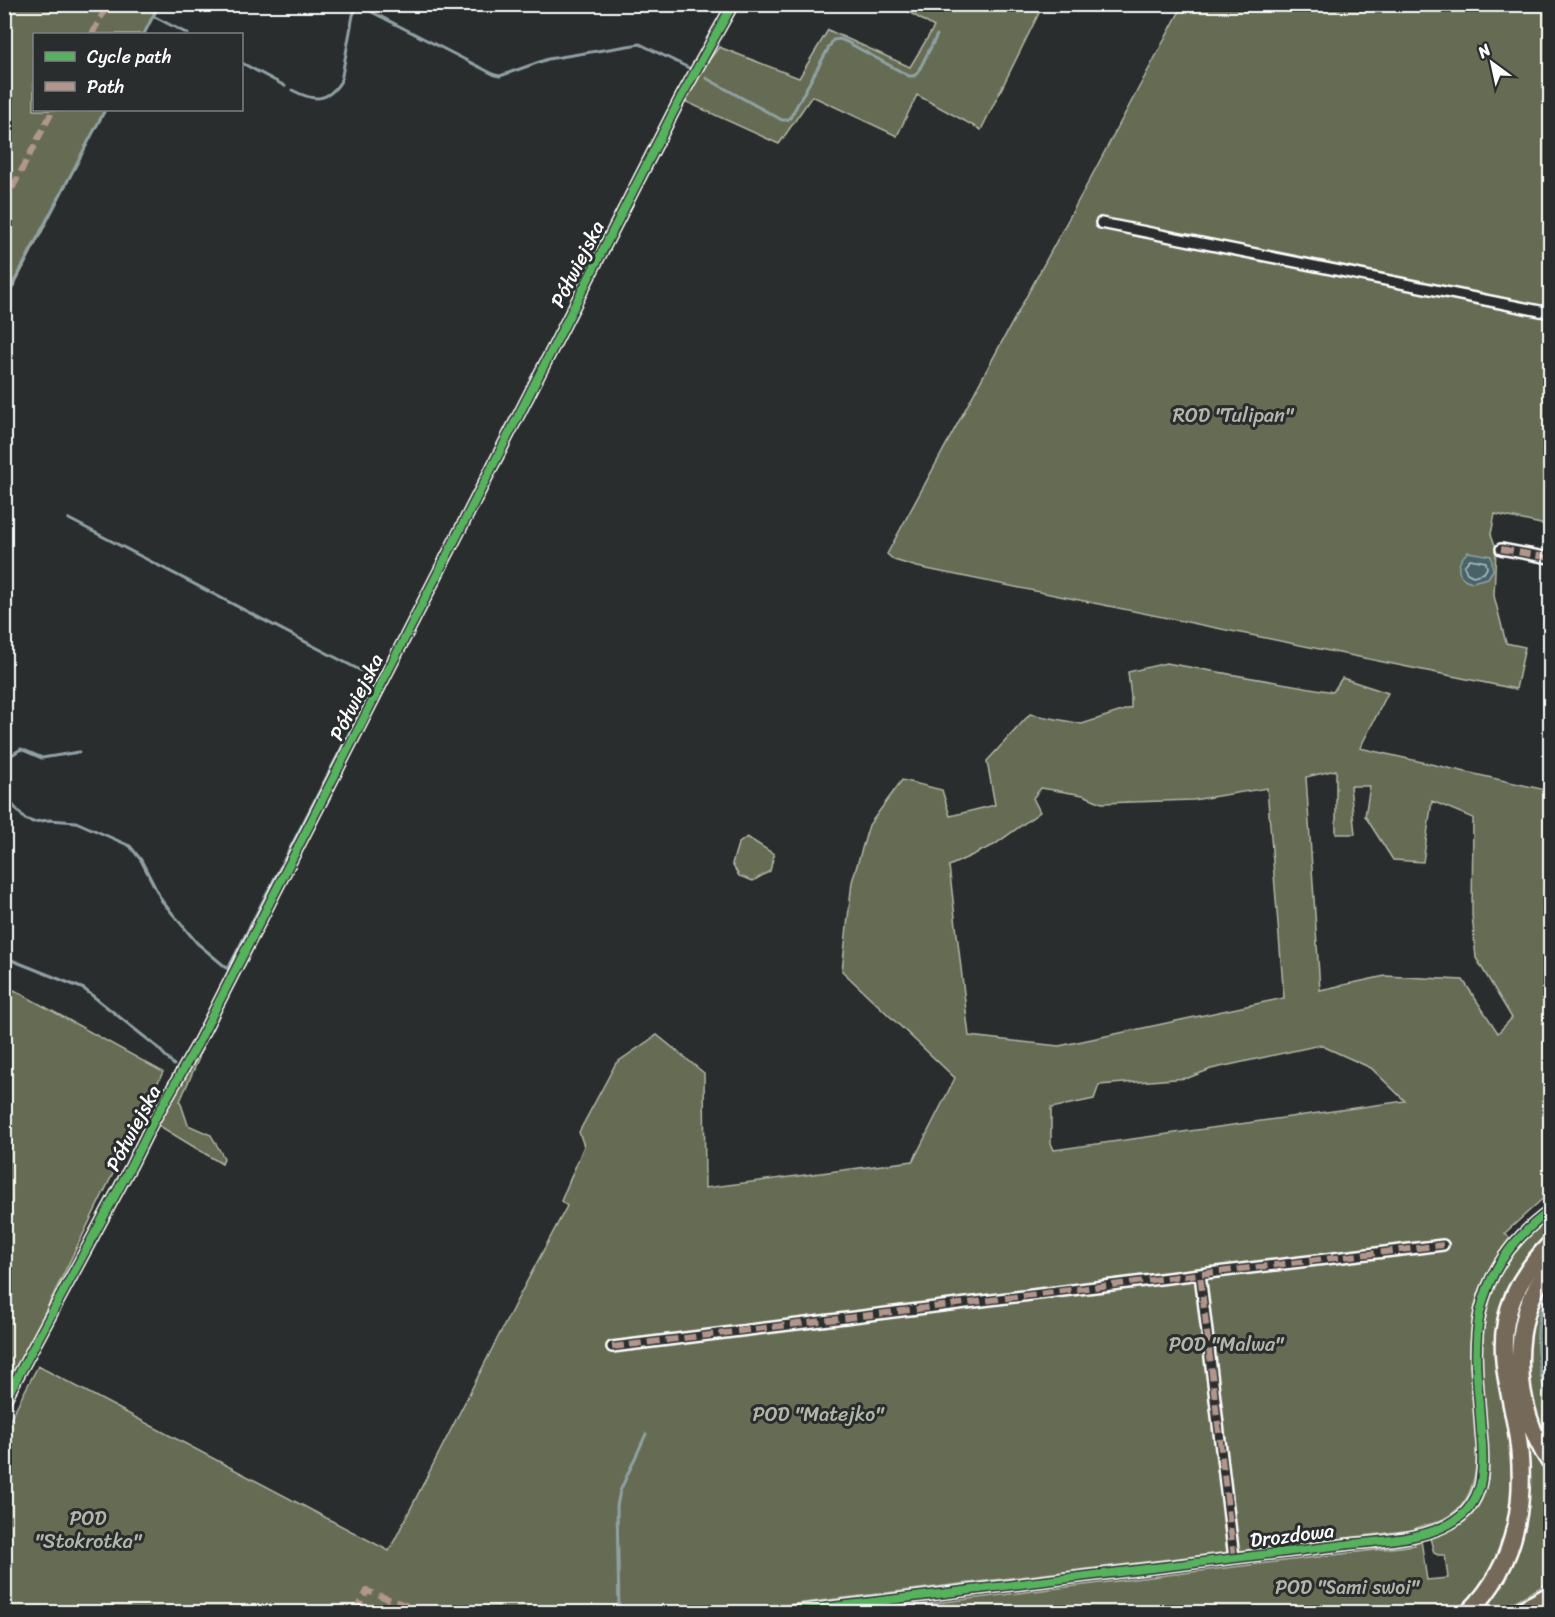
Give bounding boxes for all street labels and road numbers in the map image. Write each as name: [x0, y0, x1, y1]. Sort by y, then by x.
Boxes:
street label: Półwiejska: [541, 214, 614, 314]
street label: Półwiejska: [320, 647, 393, 747]
street label: Półwiejska: [96, 1079, 171, 1178]
street label: Drozdowa: [1248, 1513, 1336, 1558]

